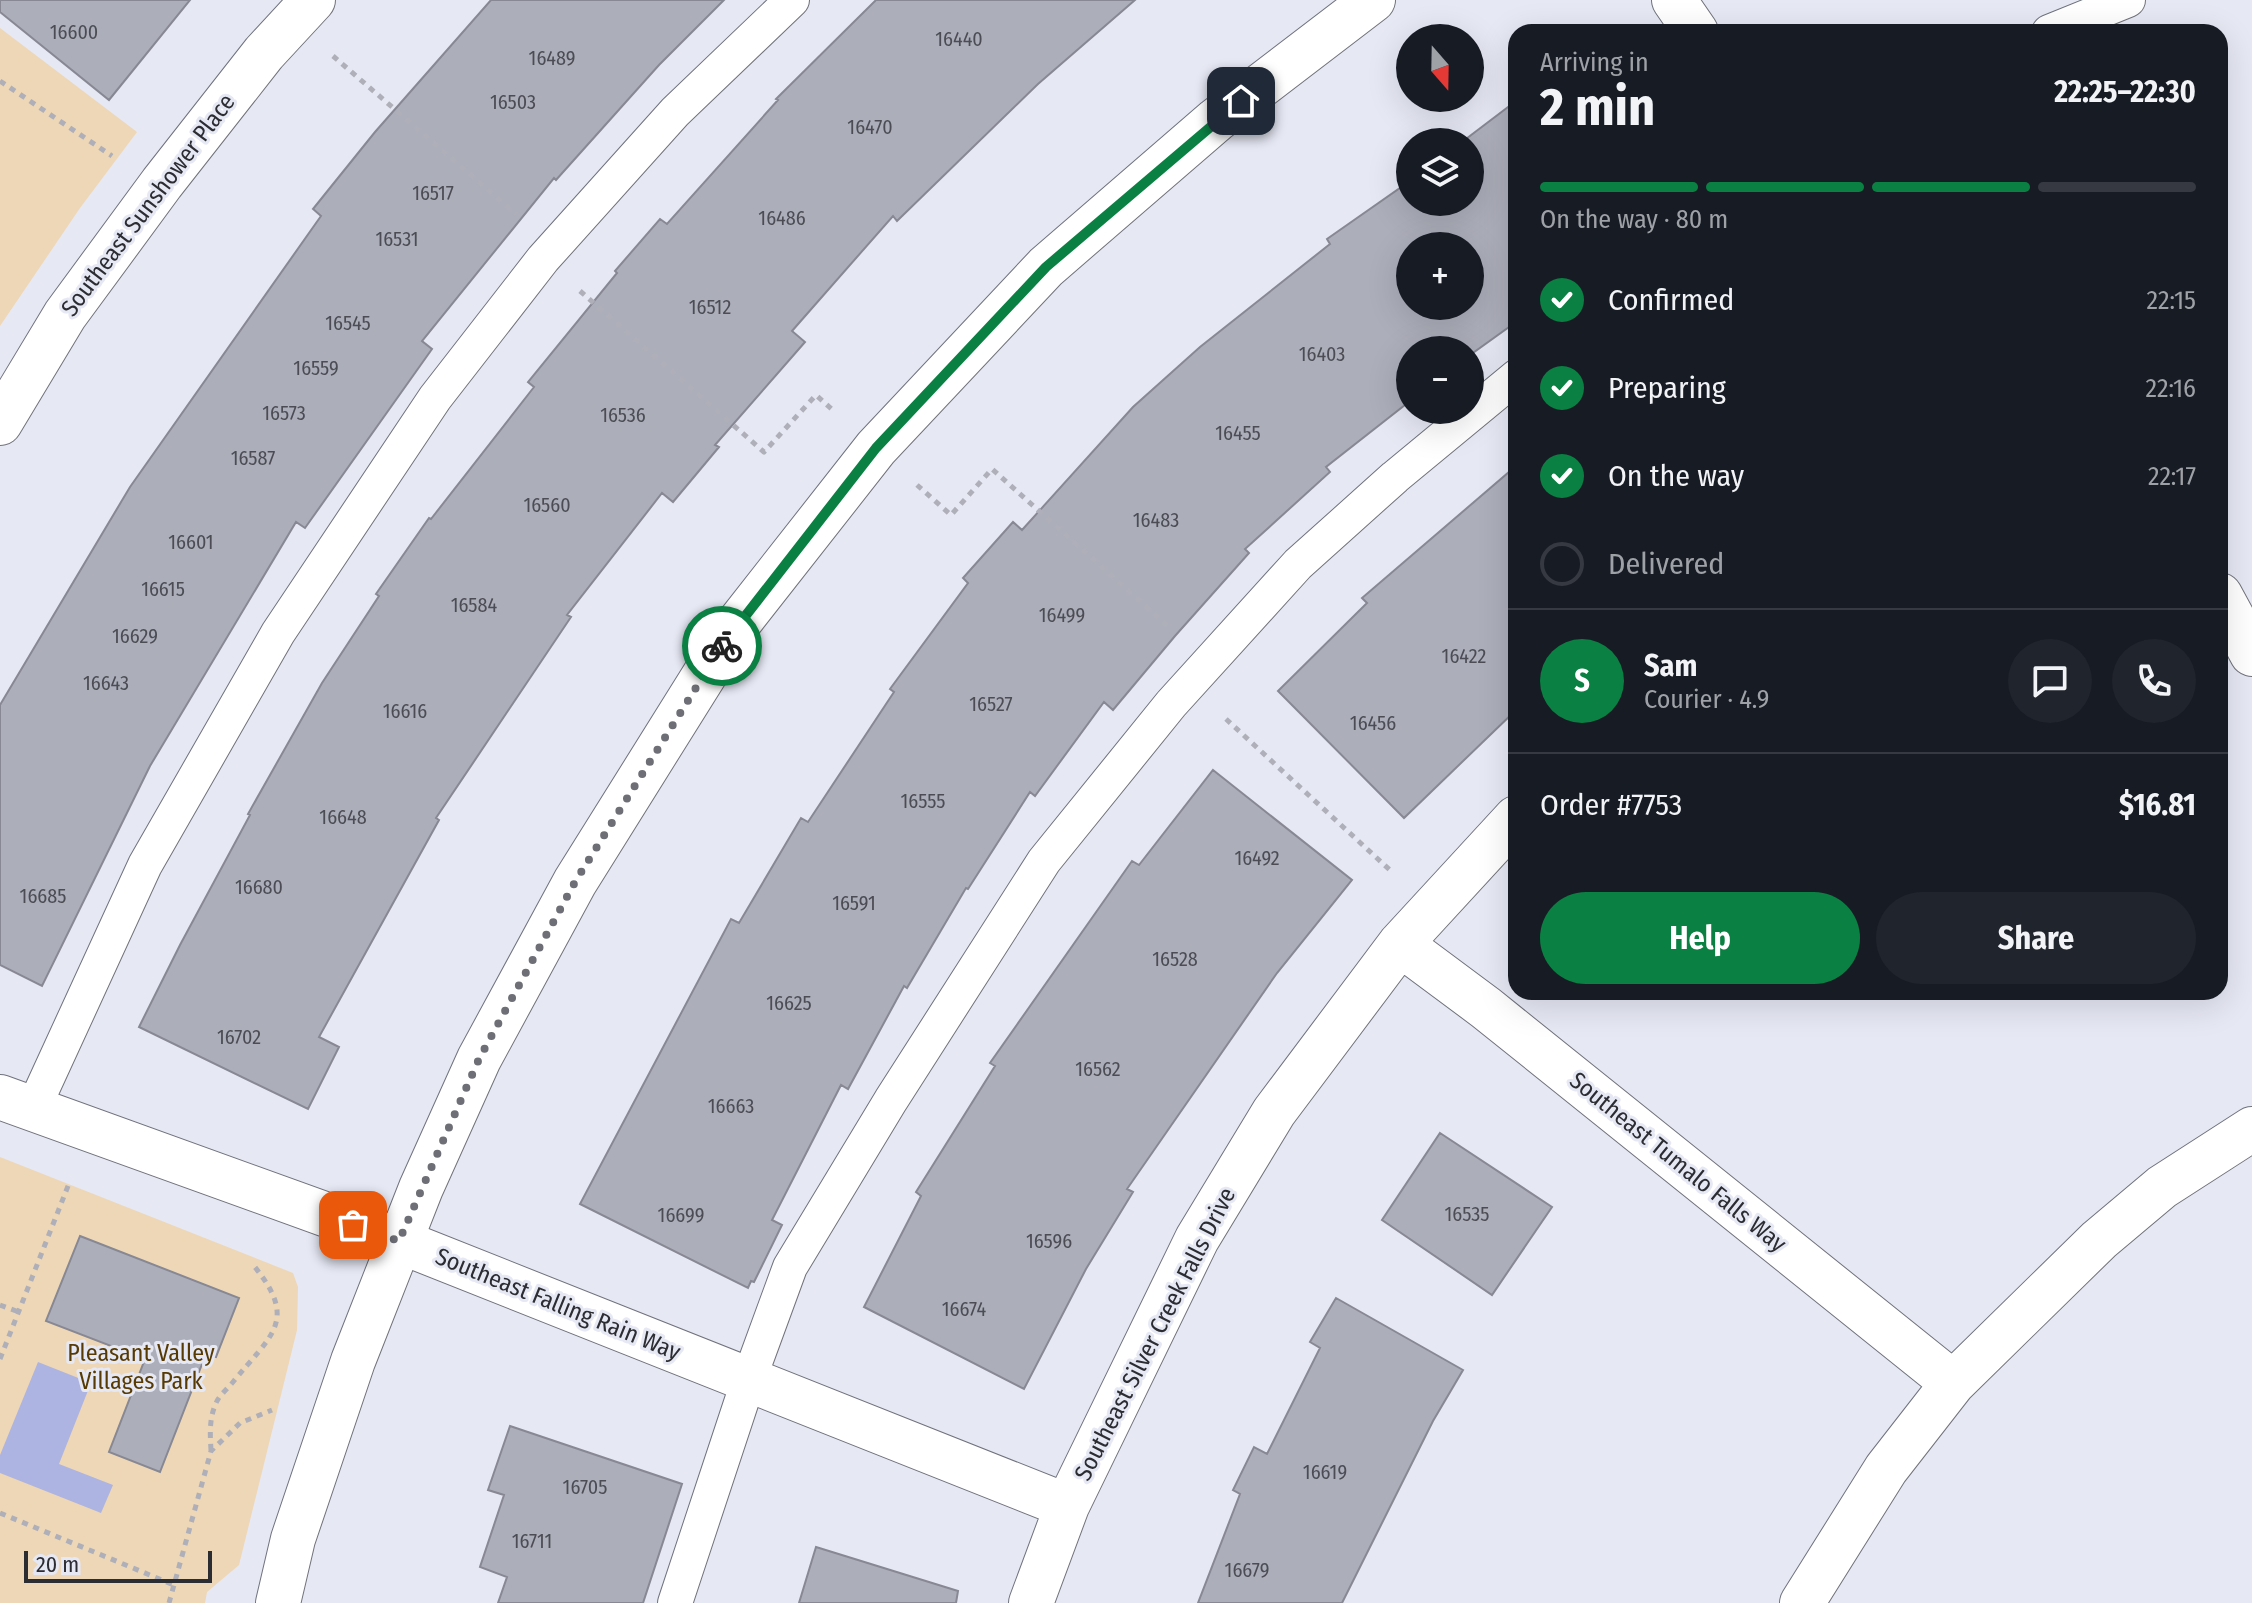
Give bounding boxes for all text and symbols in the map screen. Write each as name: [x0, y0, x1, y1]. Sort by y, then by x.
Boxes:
house number: 16600: [50, 20, 98, 44]
north arrow: [1396, 24, 1484, 112]
map controls: [1396, 24, 1484, 424]
house number: 16440: [935, 27, 983, 51]
house number: 16489: [529, 46, 575, 70]
text: Arriving in: [1540, 47, 1649, 78]
pin: [1207, 67, 1275, 135]
text: 22:25–22:30: [2054, 74, 2196, 110]
text: 2 min: [1540, 76, 1655, 139]
icon: home: [1219, 79, 1263, 123]
street label: Southeast Sunshower Place: [55, 88, 241, 322]
house number: 16503: [490, 90, 536, 114]
house number: 16470: [847, 115, 893, 139]
button: layers: [1396, 128, 1484, 216]
house number: 16517: [412, 181, 454, 205]
text: On the way · 80 m: [1540, 204, 1728, 235]
house number: 16486: [758, 206, 806, 230]
house number: 16531: [376, 227, 419, 251]
button: +: [1396, 232, 1484, 320]
icon: check: [1540, 278, 1584, 322]
text: Confirmed: [1608, 282, 1734, 318]
text: 22:15: [2147, 285, 2196, 316]
house number: 16512: [689, 295, 731, 319]
house number: 16545: [325, 311, 371, 335]
button: −: [1396, 336, 1484, 424]
house number: 16403: [1299, 342, 1345, 366]
house number: 16559: [293, 356, 339, 380]
icon: check: [1540, 366, 1584, 410]
text: Preparing: [1608, 370, 1726, 406]
text: 22:16: [2146, 373, 2196, 404]
house number: 16573: [262, 401, 306, 425]
house number: 16536: [600, 403, 646, 427]
house number: 16455: [1215, 421, 1261, 445]
house number: 16587: [231, 446, 275, 470]
icon: check: [1540, 454, 1584, 498]
text: On the way: [1608, 458, 1744, 494]
text: 22:17: [2148, 461, 2196, 492]
house number: 16560: [523, 493, 571, 517]
house number: 16483: [1133, 508, 1179, 532]
house number: 16601: [168, 530, 214, 554]
text: Delivered: [1608, 546, 1724, 582]
house number: 16615: [141, 577, 185, 601]
house number: 16584: [451, 593, 498, 617]
house number: 16499: [1039, 603, 1085, 627]
courier: [682, 606, 762, 686]
house number: 16629: [112, 624, 158, 648]
icon: bike: [700, 624, 744, 668]
button: chat: [2008, 639, 2092, 723]
button: phone: [2112, 639, 2196, 723]
house number: 16422: [1442, 644, 1487, 668]
text: Sam: [1644, 648, 1697, 684]
text: S: [1574, 663, 1590, 699]
house number: 16643: [83, 671, 129, 695]
text: Courier · 4.9: [1644, 684, 1769, 715]
house number: 16527: [969, 692, 1013, 716]
house number: 16616: [383, 699, 427, 723]
house number: 16456: [1350, 711, 1396, 735]
text: Order #7753: [1540, 787, 1682, 823]
text: $16.81: [2119, 787, 2196, 823]
house number: 16555: [901, 789, 945, 813]
house number: 16648: [319, 805, 367, 829]
house number: 16492: [1234, 846, 1280, 870]
house number: 16680: [235, 875, 283, 899]
house number: 16685: [20, 884, 66, 908]
house number: 16591: [832, 891, 876, 915]
button: Help: [1540, 892, 1860, 984]
button: Share: [1876, 892, 2196, 984]
house number: 16528: [1152, 947, 1198, 971]
house number: 16625: [766, 991, 812, 1015]
house number: 16702: [217, 1025, 261, 1049]
house number: 16562: [1075, 1057, 1121, 1081]
street label: Southeast Tumalo Falls Way: [1564, 1066, 1792, 1258]
house number: 16663: [708, 1094, 754, 1118]
street label: Southeast Silver Creek Falls Drive: [1069, 1183, 1241, 1485]
pin: [319, 1191, 387, 1259]
house number: 16535: [1445, 1202, 1489, 1226]
icon: bag: [331, 1203, 375, 1247]
house number: 16699: [658, 1203, 704, 1227]
house number: 16596: [1026, 1229, 1072, 1253]
street label: Southeast Falling Rain Way: [431, 1242, 685, 1366]
house number: 16674: [942, 1297, 986, 1321]
park label: Pleasant Valley Villages Park: [67, 1339, 215, 1395]
house number: 16619: [1303, 1460, 1347, 1484]
house number: 16705: [563, 1475, 607, 1499]
house number: 16711: [512, 1529, 552, 1553]
scale bar: [24, 1547, 212, 1583]
text: 20 m: [36, 1551, 79, 1578]
house number: 16679: [1225, 1558, 1269, 1582]

